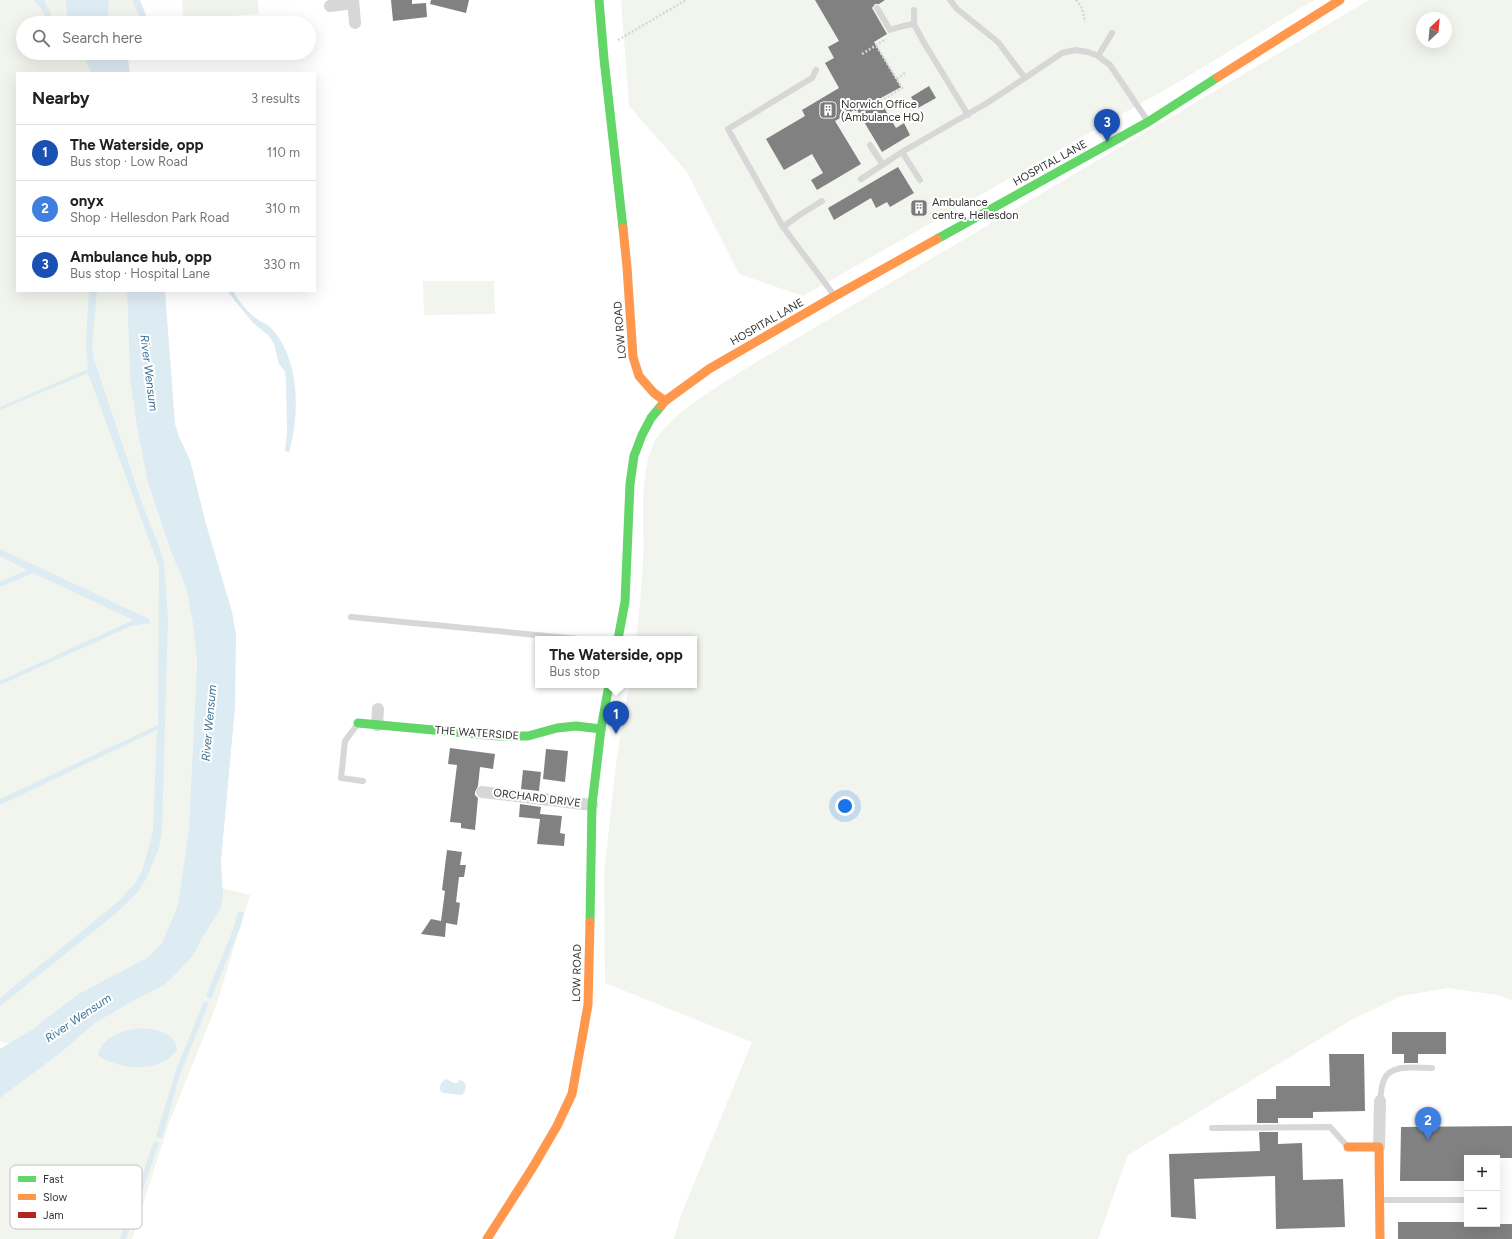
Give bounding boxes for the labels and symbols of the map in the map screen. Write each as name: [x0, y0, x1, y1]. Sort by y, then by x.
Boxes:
north arrow: [1416, 12, 1452, 48]
place label: Norwich Office (Ambulance HQ): [841, 98, 924, 124]
building icon: Norwich Office (Ambulance HQ): [818, 100, 838, 120]
pin: 3: [1094, 109, 1120, 142]
street label: HOSPITAL LANE: [1011, 137, 1089, 189]
place label: Ambulance centre, Hellesdon: [932, 196, 1018, 222]
building icon: Ambulance centre, Hellesdon: [909, 198, 929, 218]
street label: HOSPITAL LANE: [728, 296, 806, 348]
street label: LOW ROAD: [611, 300, 629, 359]
water label: River Wensum: [137, 334, 161, 412]
water label: River Wensum: [199, 684, 219, 762]
pin: 1: [603, 701, 629, 734]
street label: THE WATERSIDE: [434, 724, 520, 742]
street label: ORCHARD DRIVE: [493, 786, 581, 810]
your location: [835, 796, 855, 816]
street label: LOW ROAD: [570, 944, 584, 1002]
water label: River Wensum: [42, 991, 114, 1045]
pin: 2: [1415, 1107, 1441, 1140]
legend: [10, 1165, 142, 1229]
text: Fast: [43, 1173, 64, 1186]
text: Slow: [43, 1191, 67, 1204]
text: Jam: [43, 1209, 64, 1222]

